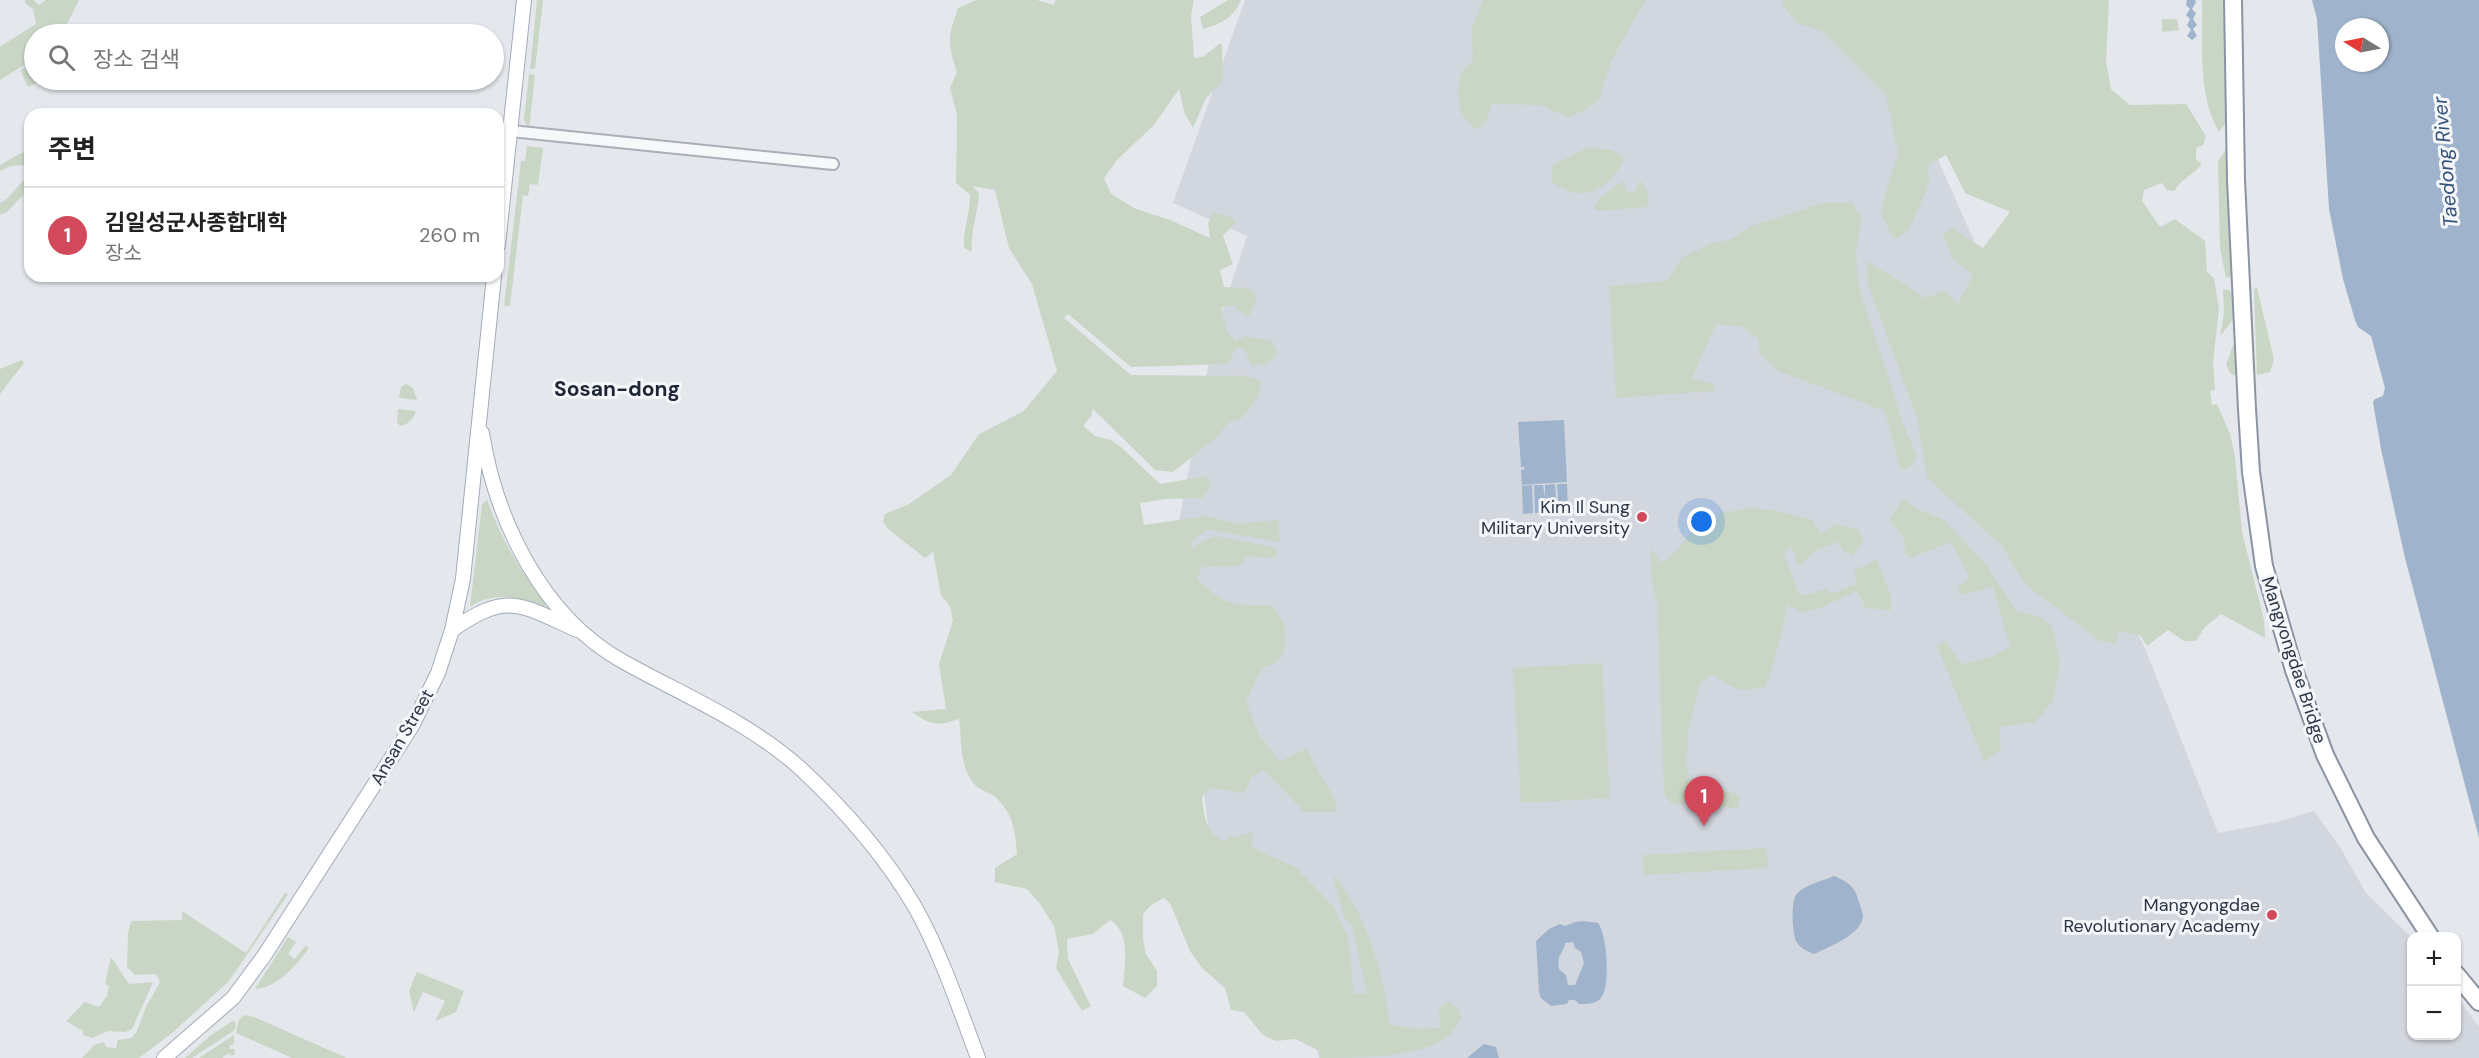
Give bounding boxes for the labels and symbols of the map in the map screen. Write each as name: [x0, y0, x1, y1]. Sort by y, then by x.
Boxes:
north arrow: [2335, 18, 2389, 72]
water label: Taedong River: [2426, 95, 2464, 228]
district label: Sosan-dong: [554, 375, 680, 403]
place label: Kim Il Sung Military University: [1481, 495, 1630, 540]
your location: [1687, 507, 1716, 536]
marker: Kim Il Sung Military University: [1635, 510, 1649, 524]
street label: Mangyongdae Bridge: [2256, 573, 2332, 747]
street label: Ansan Street: [365, 685, 439, 789]
pin: 1: [1684, 776, 1724, 826]
place label: Mangyongdae Revolutionary Academy: [2063, 893, 2260, 938]
marker: Mangyongdae Revolutionary Academy: [2265, 908, 2279, 922]

